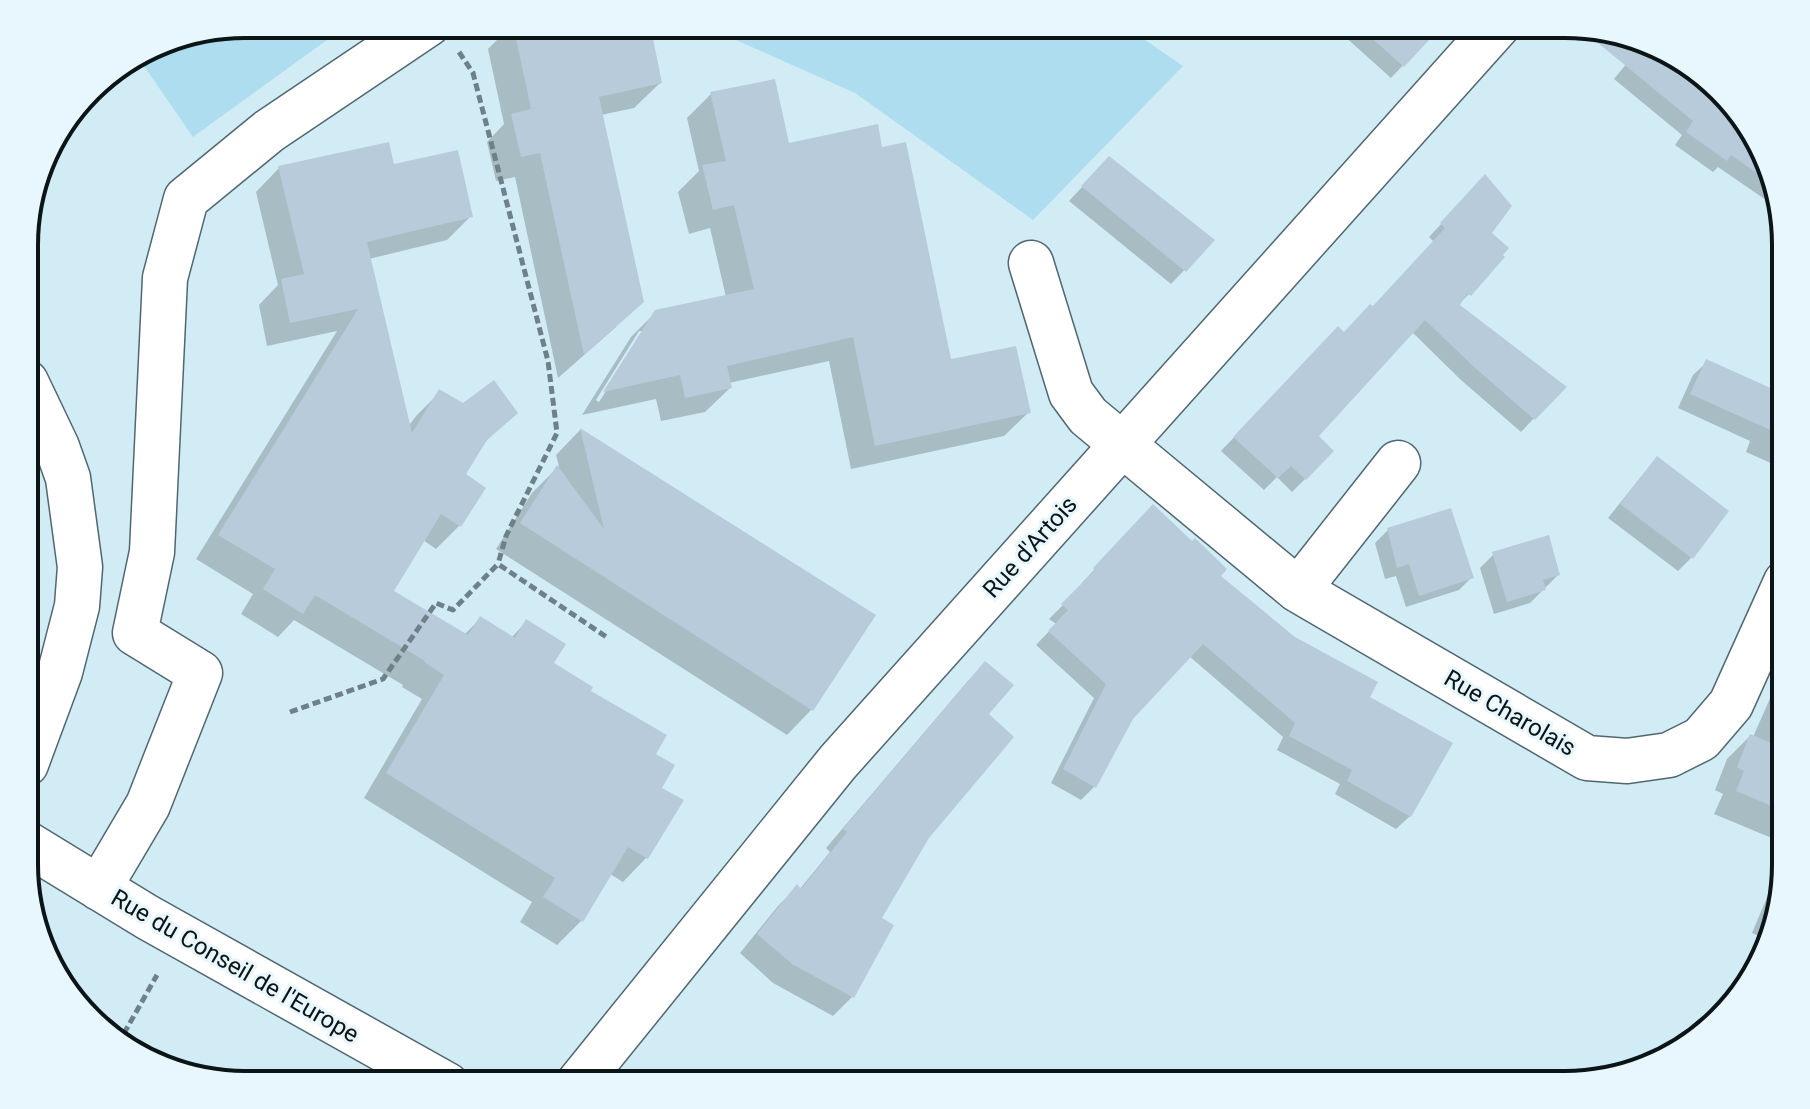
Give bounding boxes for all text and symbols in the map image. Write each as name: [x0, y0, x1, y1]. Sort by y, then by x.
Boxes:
street label: Rue d'Artois: [977, 490, 1083, 604]
street label: Rue Charolais: [1439, 664, 1581, 762]
street label: Rue du Conseil de l'Europe: [106, 884, 364, 1048]

